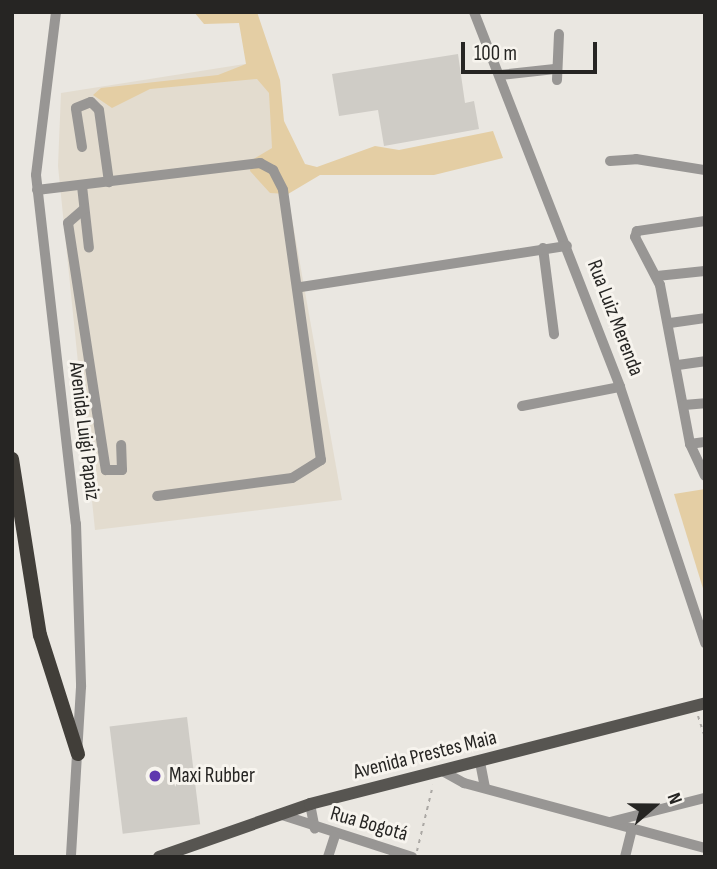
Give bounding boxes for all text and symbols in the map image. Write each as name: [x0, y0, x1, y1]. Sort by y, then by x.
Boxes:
scale bar: [465, 28, 602, 72]
text: 100 m: [474, 41, 517, 66]
street label: Rua Luiz Merenda: [581, 256, 649, 380]
street label: Avenida Luigi Papaiz: [63, 360, 105, 502]
street label: Avenida Prestes Maia: [351, 725, 499, 785]
place label: Maxi Rubber: [169, 763, 255, 789]
marker: Maxi Rubber: [147, 768, 163, 784]
north arrow: [619, 771, 689, 841]
text: N: [662, 790, 687, 807]
street label: Rua Bogotá: [327, 801, 411, 847]

